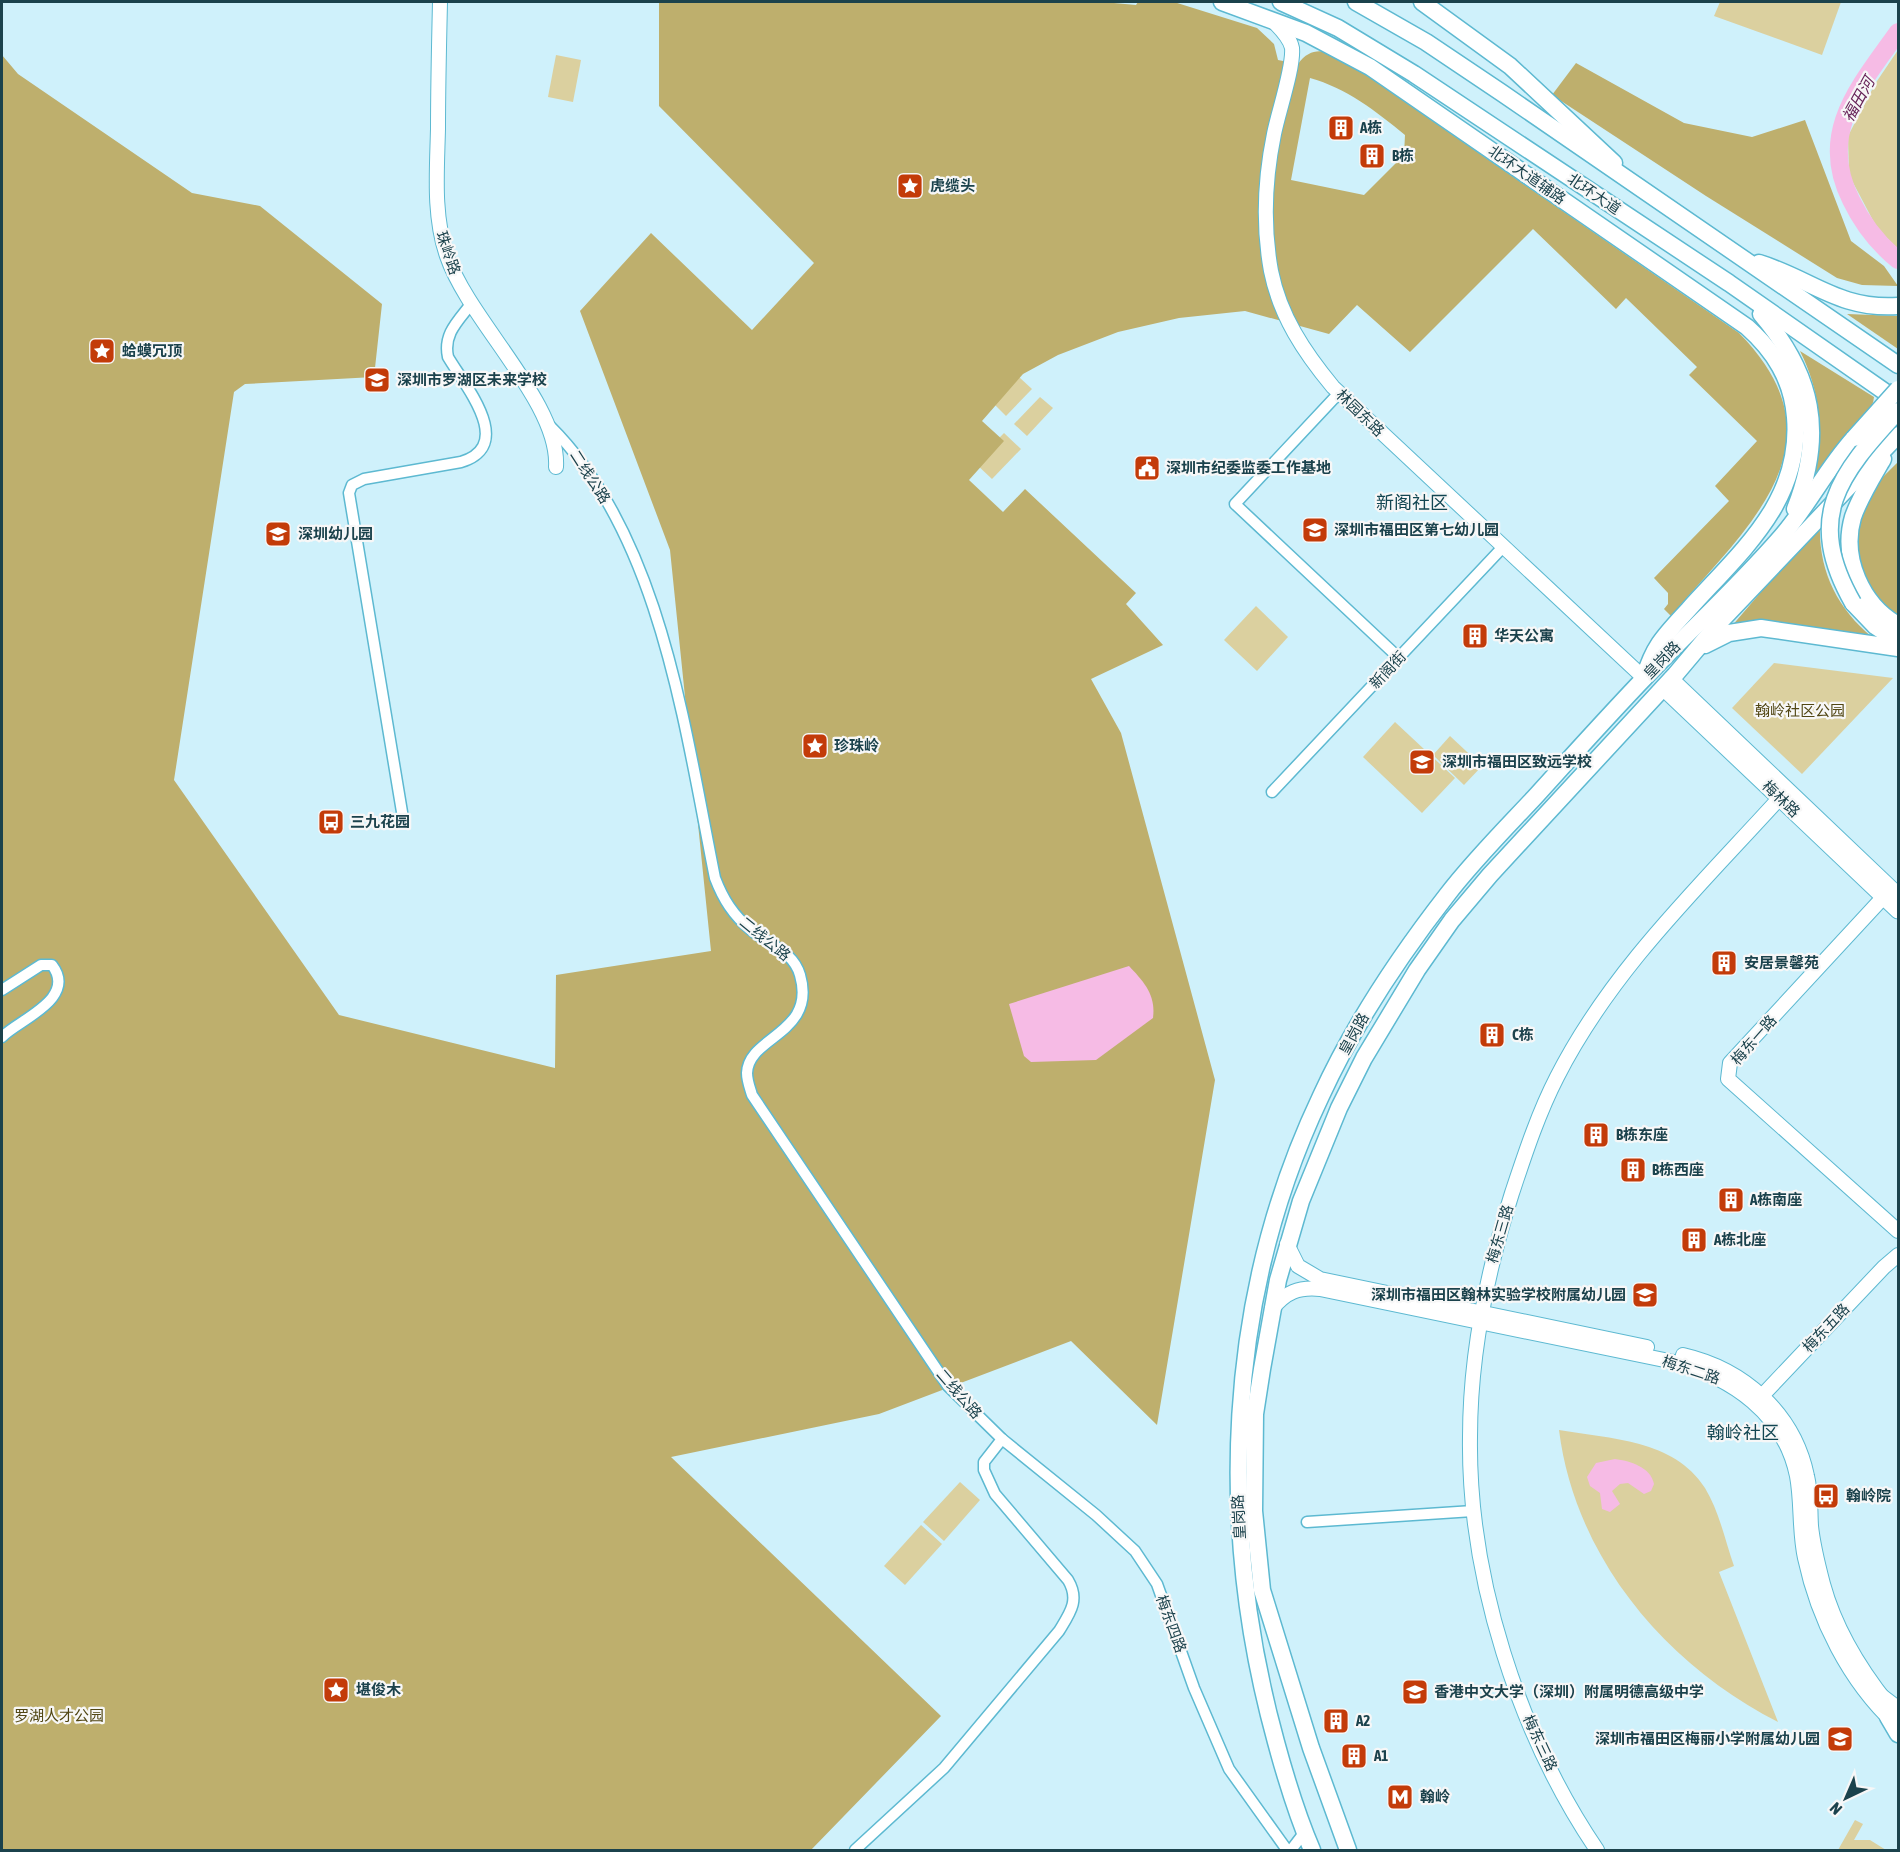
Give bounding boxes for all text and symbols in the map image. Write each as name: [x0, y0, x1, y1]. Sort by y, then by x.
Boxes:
water label: 福田河: [1838, 71, 1879, 124]
building icon: A栋: [1326, 113, 1356, 143]
place label: A栋: [1359, 119, 1382, 136]
building icon: B栋: [1357, 141, 1387, 171]
street label: 北环大道辅路: [1486, 142, 1569, 207]
place label: B栋: [1392, 147, 1414, 164]
street label: 北环大道: [1565, 170, 1624, 217]
place icon: 虎缆头: [895, 171, 925, 201]
place label: 虎缆头: [930, 177, 975, 194]
street label: 珠岭路: [433, 229, 464, 277]
place icon: 蛤蟆冗顶: [87, 336, 117, 366]
place label: 蛤蟆冗顶: [122, 342, 183, 359]
school or university icon: 深圳市罗湖区未来学校: [362, 365, 392, 395]
place label: 深圳市罗湖区未来学校: [397, 371, 547, 388]
street label: 林园东路: [1333, 386, 1388, 440]
street label: 二线公路: [567, 447, 614, 507]
public building icon: 深圳市纪委监委工作基地: [1132, 453, 1162, 483]
place label: 深圳市纪委监委工作基地: [1166, 459, 1331, 476]
district label: 新阁社区: [1376, 492, 1448, 513]
school or university icon: 深圳市福田区第七幼儿园: [1300, 515, 1330, 545]
school or university icon: 深圳幼儿园: [263, 519, 293, 549]
place label: 深圳市福田区第七幼儿园: [1334, 521, 1499, 538]
place label: 深圳幼儿园: [298, 525, 373, 542]
building icon: 华天公寓: [1460, 621, 1490, 651]
place label: 华天公寓: [1494, 627, 1554, 644]
street label: 皇岗路: [1640, 638, 1683, 682]
street label: 新阁街: [1366, 647, 1409, 692]
park label: 翰岭社区公园: [1755, 702, 1845, 719]
place icon: 珍珠岭: [800, 731, 830, 761]
place label: 珍珠岭: [834, 737, 879, 754]
school or university icon: 深圳市福田区致远学校: [1407, 747, 1437, 777]
place label: 深圳市福田区致远学校: [1442, 753, 1592, 770]
street label: 梅林路: [1759, 777, 1803, 820]
bus stop icon: 三九花园: [316, 807, 346, 837]
place label: 三九花园: [350, 813, 410, 830]
street label: 二线公路: [737, 913, 794, 964]
building icon: 安居景馨苑: [1709, 948, 1739, 978]
place label: 安居景馨苑: [1744, 954, 1819, 971]
street label: 皇岗路: [1335, 1010, 1372, 1058]
street label: 梅东一路: [1728, 1011, 1780, 1068]
building icon: C栋: [1477, 1020, 1507, 1050]
place label: C栋: [1512, 1026, 1534, 1043]
building icon: B栋东座: [1581, 1120, 1611, 1150]
place label: B栋东座: [1616, 1126, 1668, 1143]
building icon: B栋西座: [1618, 1155, 1648, 1185]
place label: B栋西座: [1652, 1161, 1704, 1178]
building icon: A栋南座: [1716, 1185, 1746, 1215]
place label: A栋南座: [1749, 1191, 1802, 1208]
street label: 梅东三路: [1483, 1203, 1516, 1265]
building icon: A栋北座: [1679, 1225, 1709, 1255]
place label: A栋北座: [1713, 1231, 1766, 1248]
school or university icon: 深圳市福田区翰林实验学校附属幼儿园: [1630, 1280, 1660, 1310]
place label: 深圳市福田区翰林实验学校附属幼儿园: [1371, 1286, 1626, 1303]
street label: 梅东五路: [1799, 1300, 1852, 1355]
street label: 梅东二路: [1660, 1352, 1722, 1387]
street label: 二线公路: [933, 1365, 985, 1422]
district label: 翰岭社区: [1707, 1422, 1779, 1443]
bus stop icon: 翰岭院: [1811, 1481, 1841, 1511]
place label: 翰岭院: [1846, 1487, 1891, 1504]
street label: 皇岗路: [1229, 1494, 1248, 1540]
street label: 梅东四路: [1153, 1593, 1190, 1655]
place icon: 堪俊木: [321, 1675, 351, 1705]
school or university icon: 香港中文大学（深圳）附属明德高级中学: [1400, 1677, 1430, 1707]
place label: 堪俊木: [356, 1681, 401, 1698]
place label: 香港中文大学（深圳）附属明德高级中学: [1434, 1683, 1704, 1700]
building icon: A2: [1321, 1706, 1351, 1736]
park label: 罗湖人才公园: [14, 1707, 104, 1724]
place label: A2: [1355, 1712, 1370, 1729]
street label: 梅东三路: [1520, 1712, 1561, 1774]
school or university icon: 深圳市福田区梅丽小学附属幼儿园: [1825, 1724, 1855, 1754]
place label: 深圳市福田区梅丽小学附属幼儿园: [1595, 1730, 1820, 1747]
building icon: A1: [1339, 1741, 1369, 1771]
place label: A1: [1373, 1747, 1388, 1764]
north arrow: [1816, 1768, 1876, 1828]
metro station icon: 翰岭: [1385, 1782, 1415, 1812]
place label: 翰岭: [1420, 1788, 1450, 1805]
text: N: [1826, 1799, 1845, 1819]

